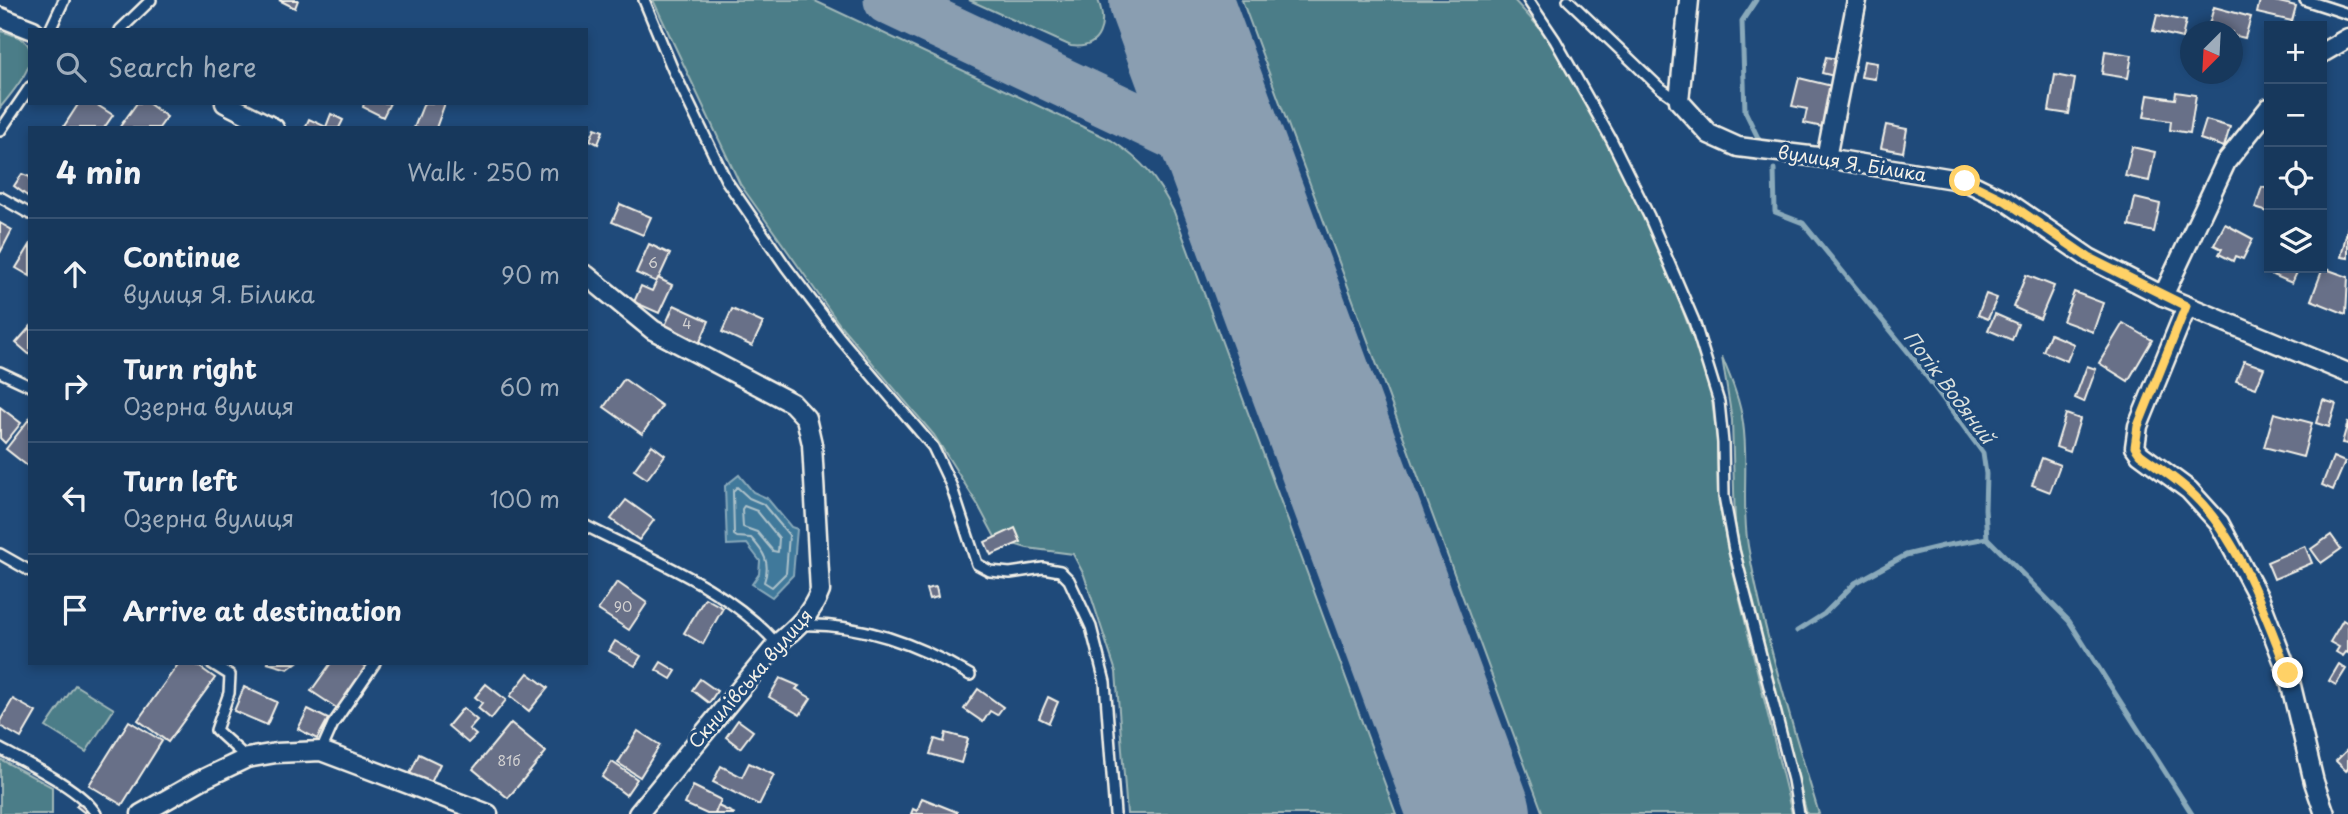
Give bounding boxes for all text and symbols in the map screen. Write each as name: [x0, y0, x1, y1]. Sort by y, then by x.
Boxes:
north arrow: [2180, 21, 2243, 84]
map controls: [2264, 21, 2327, 273]
button: +: [2264, 21, 2327, 84]
search box: [28, 28, 588, 105]
text: Search here: [108, 47, 257, 86]
icon: search: [52, 48, 90, 86]
button: −: [2264, 84, 2327, 147]
street label: вулиця Я. Білика: [1776, 137, 1929, 188]
button: locate: [2264, 147, 2327, 210]
text: 4 min: [56, 149, 142, 194]
text: Walk · 250 m: [407, 154, 560, 189]
route start: [1949, 165, 1980, 196]
button: layers: [2264, 210, 2327, 273]
text: Continue: [123, 237, 240, 276]
house number: 6: [648, 252, 658, 273]
icon: ahead: [56, 255, 94, 293]
text: 90 m: [501, 257, 560, 292]
text: вулиця Я. Білика: [123, 276, 315, 311]
house number: 4: [682, 313, 692, 334]
water label: Потік Водяний: [1898, 324, 2003, 451]
text: Turn right: [123, 349, 257, 388]
icon: right: [56, 367, 94, 405]
text: 60 m: [500, 369, 560, 404]
text: Озерна вулиця: [123, 388, 294, 423]
text: Turn left: [123, 461, 238, 500]
icon: left: [56, 479, 94, 517]
text: 100 m: [490, 481, 560, 516]
text: Озерна вулиця: [123, 500, 294, 535]
icon: arrive: [56, 591, 94, 629]
text: Arrive at destination: [123, 591, 402, 630]
house number: 90: [614, 596, 632, 617]
street label: Скнилівська вулиця: [682, 602, 818, 754]
route end: [2272, 657, 2303, 688]
house number: 81б: [497, 750, 521, 771]

